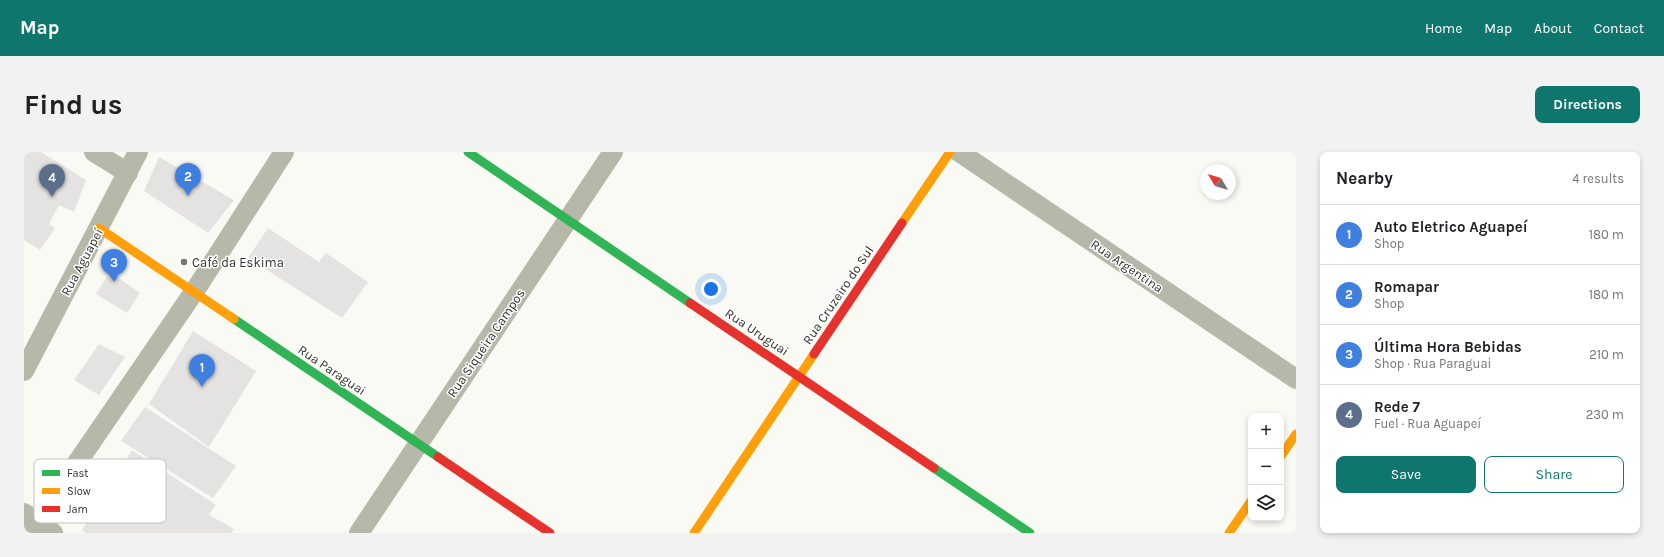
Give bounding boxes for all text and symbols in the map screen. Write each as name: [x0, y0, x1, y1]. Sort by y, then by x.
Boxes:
text: Map: [20, 17, 59, 39]
text: Home: [1425, 20, 1462, 37]
text: Map: [1484, 20, 1512, 37]
text: About: [1534, 20, 1572, 37]
text: Contact: [1594, 20, 1644, 37]
button: Directions: [1535, 86, 1640, 123]
text: Find us: [24, 88, 123, 121]
pin: 2: [175, 163, 201, 196]
pin: 4: [39, 164, 65, 197]
north arrow: [1200, 164, 1236, 200]
text: Nearby: [1336, 168, 1393, 188]
text: 4 results: [1572, 171, 1624, 186]
text: Auto Eletrico Aguapeí: [1374, 218, 1528, 236]
street label: Rua Aguapeí: [58, 226, 106, 298]
text: 1: [1347, 227, 1351, 242]
text: 180 m: [1589, 227, 1624, 242]
street label: Rua Argentina: [1088, 236, 1166, 296]
text: Shop: [1374, 236, 1404, 251]
street label: Rua Cruzeiro do Sul: [799, 243, 877, 347]
pin: 3: [101, 249, 127, 282]
place label: Café da Eskima: [192, 255, 284, 270]
marker: Café da Eskima: [179, 257, 189, 267]
text: Romapar: [1374, 278, 1439, 296]
your location: [701, 279, 721, 299]
street label: Rua Siqueira Campos: [444, 286, 529, 401]
text: 2: [1345, 287, 1353, 302]
text: 180 m: [1589, 287, 1624, 302]
text: Shop: [1374, 296, 1404, 311]
street label: Rua Uruguai: [722, 305, 792, 359]
text: Última Hora Bebidas: [1374, 338, 1522, 356]
street label: Rua Paraguai: [295, 342, 369, 398]
text: 3: [1345, 347, 1353, 362]
text: 210 m: [1589, 347, 1624, 362]
pin: 1: [189, 354, 215, 387]
text: Shop · Rua Paraguai: [1374, 356, 1491, 371]
text: Rede 7: [1374, 398, 1420, 416]
text: 4: [1345, 407, 1353, 422]
text: 230 m: [1586, 407, 1624, 422]
map controls: [1248, 413, 1284, 521]
button: +: [1248, 413, 1284, 449]
text: Fuel · Rua Aguapeí: [1374, 416, 1481, 431]
button: −: [1248, 449, 1284, 485]
button: Save: [1336, 456, 1476, 493]
button: Share: [1484, 456, 1624, 493]
legend: [34, 459, 166, 523]
text: Fast: [67, 467, 88, 480]
text: Slow: [67, 485, 91, 498]
button: layers: [1248, 485, 1284, 521]
text: Jam: [67, 503, 88, 516]

